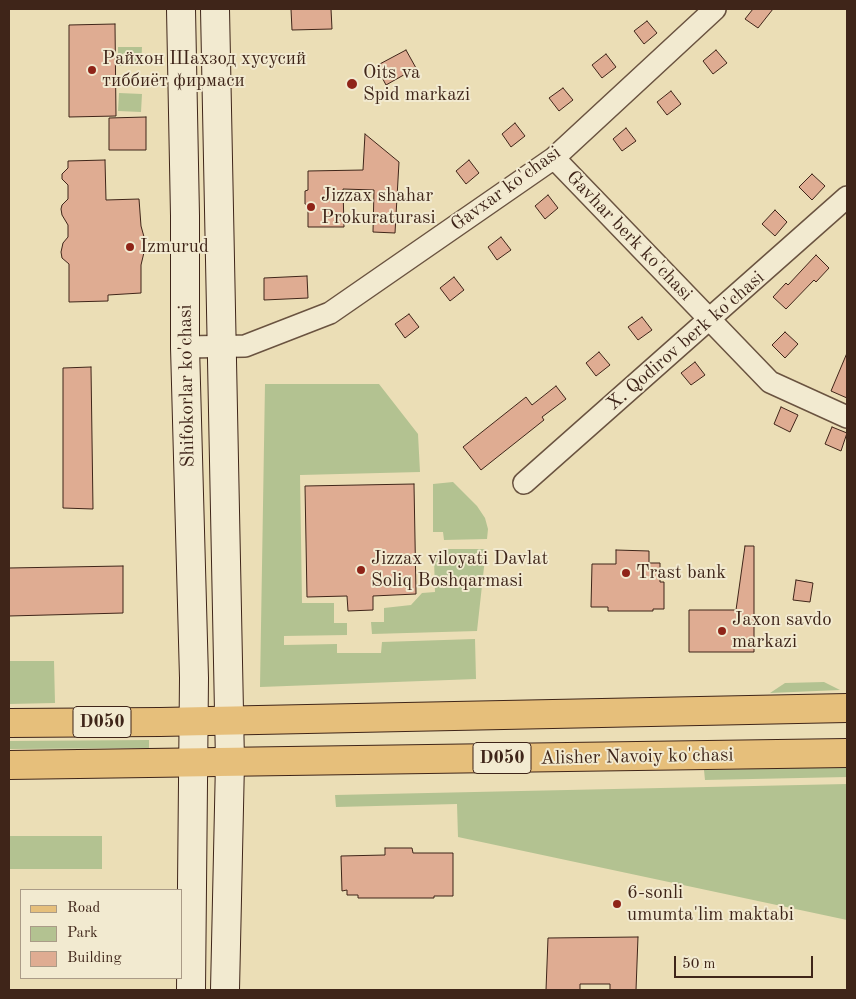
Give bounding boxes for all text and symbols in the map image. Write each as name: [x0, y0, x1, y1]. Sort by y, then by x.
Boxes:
place label: Райхон Шахзод хусусий тиббиёт фирмаси: [102, 48, 306, 92]
place label: Oits va Spid markazi: [363, 62, 470, 106]
marker: Райхон Шахзод хусусий тиббиёт фирмаси: [86, 64, 98, 76]
marker: Oits va Spid markazi: [345, 77, 359, 91]
street label: Gavxar ko'chasi: [447, 142, 565, 236]
street label: Gavhar berk ko'chasi: [561, 166, 697, 306]
place label: Jizzax shahar Prokuraturasi: [321, 185, 436, 229]
marker: Jizzax shahar Prokuraturasi: [305, 201, 317, 213]
place label: Izmurud: [140, 236, 209, 258]
marker: Izmurud: [124, 241, 136, 253]
street label: X. Qodirov berk ko'chasi: [603, 266, 769, 416]
street label: Shifokorlar ko'chasi: [174, 304, 200, 468]
place label: Jizzax viloyati Davlat Soliq Boshqarmasi: [371, 548, 548, 592]
place label: Trast bank: [636, 562, 726, 584]
marker: Jizzax viloyati Davlat Soliq Boshqarmasi: [355, 564, 367, 576]
marker: Trast bank: [620, 567, 632, 579]
place label: Jaxon savdo markazi: [732, 609, 832, 653]
marker: Jaxon savdo markazi: [716, 625, 728, 637]
road number: D050: [73, 706, 131, 738]
road number: D050: [473, 742, 531, 774]
street label: Alisher Navoiy ko'chasi: [540, 744, 734, 770]
place label: 6-sonli umumta'lim maktabi: [627, 882, 794, 926]
legend: [20, 889, 182, 979]
marker: 6-sonli umumta'lim maktabi: [611, 898, 623, 910]
text: Road: [67, 901, 100, 916]
text: Park: [67, 926, 98, 941]
scale bar: [676, 946, 815, 978]
text: Building: [67, 951, 122, 966]
text: 50 m: [682, 957, 716, 972]

